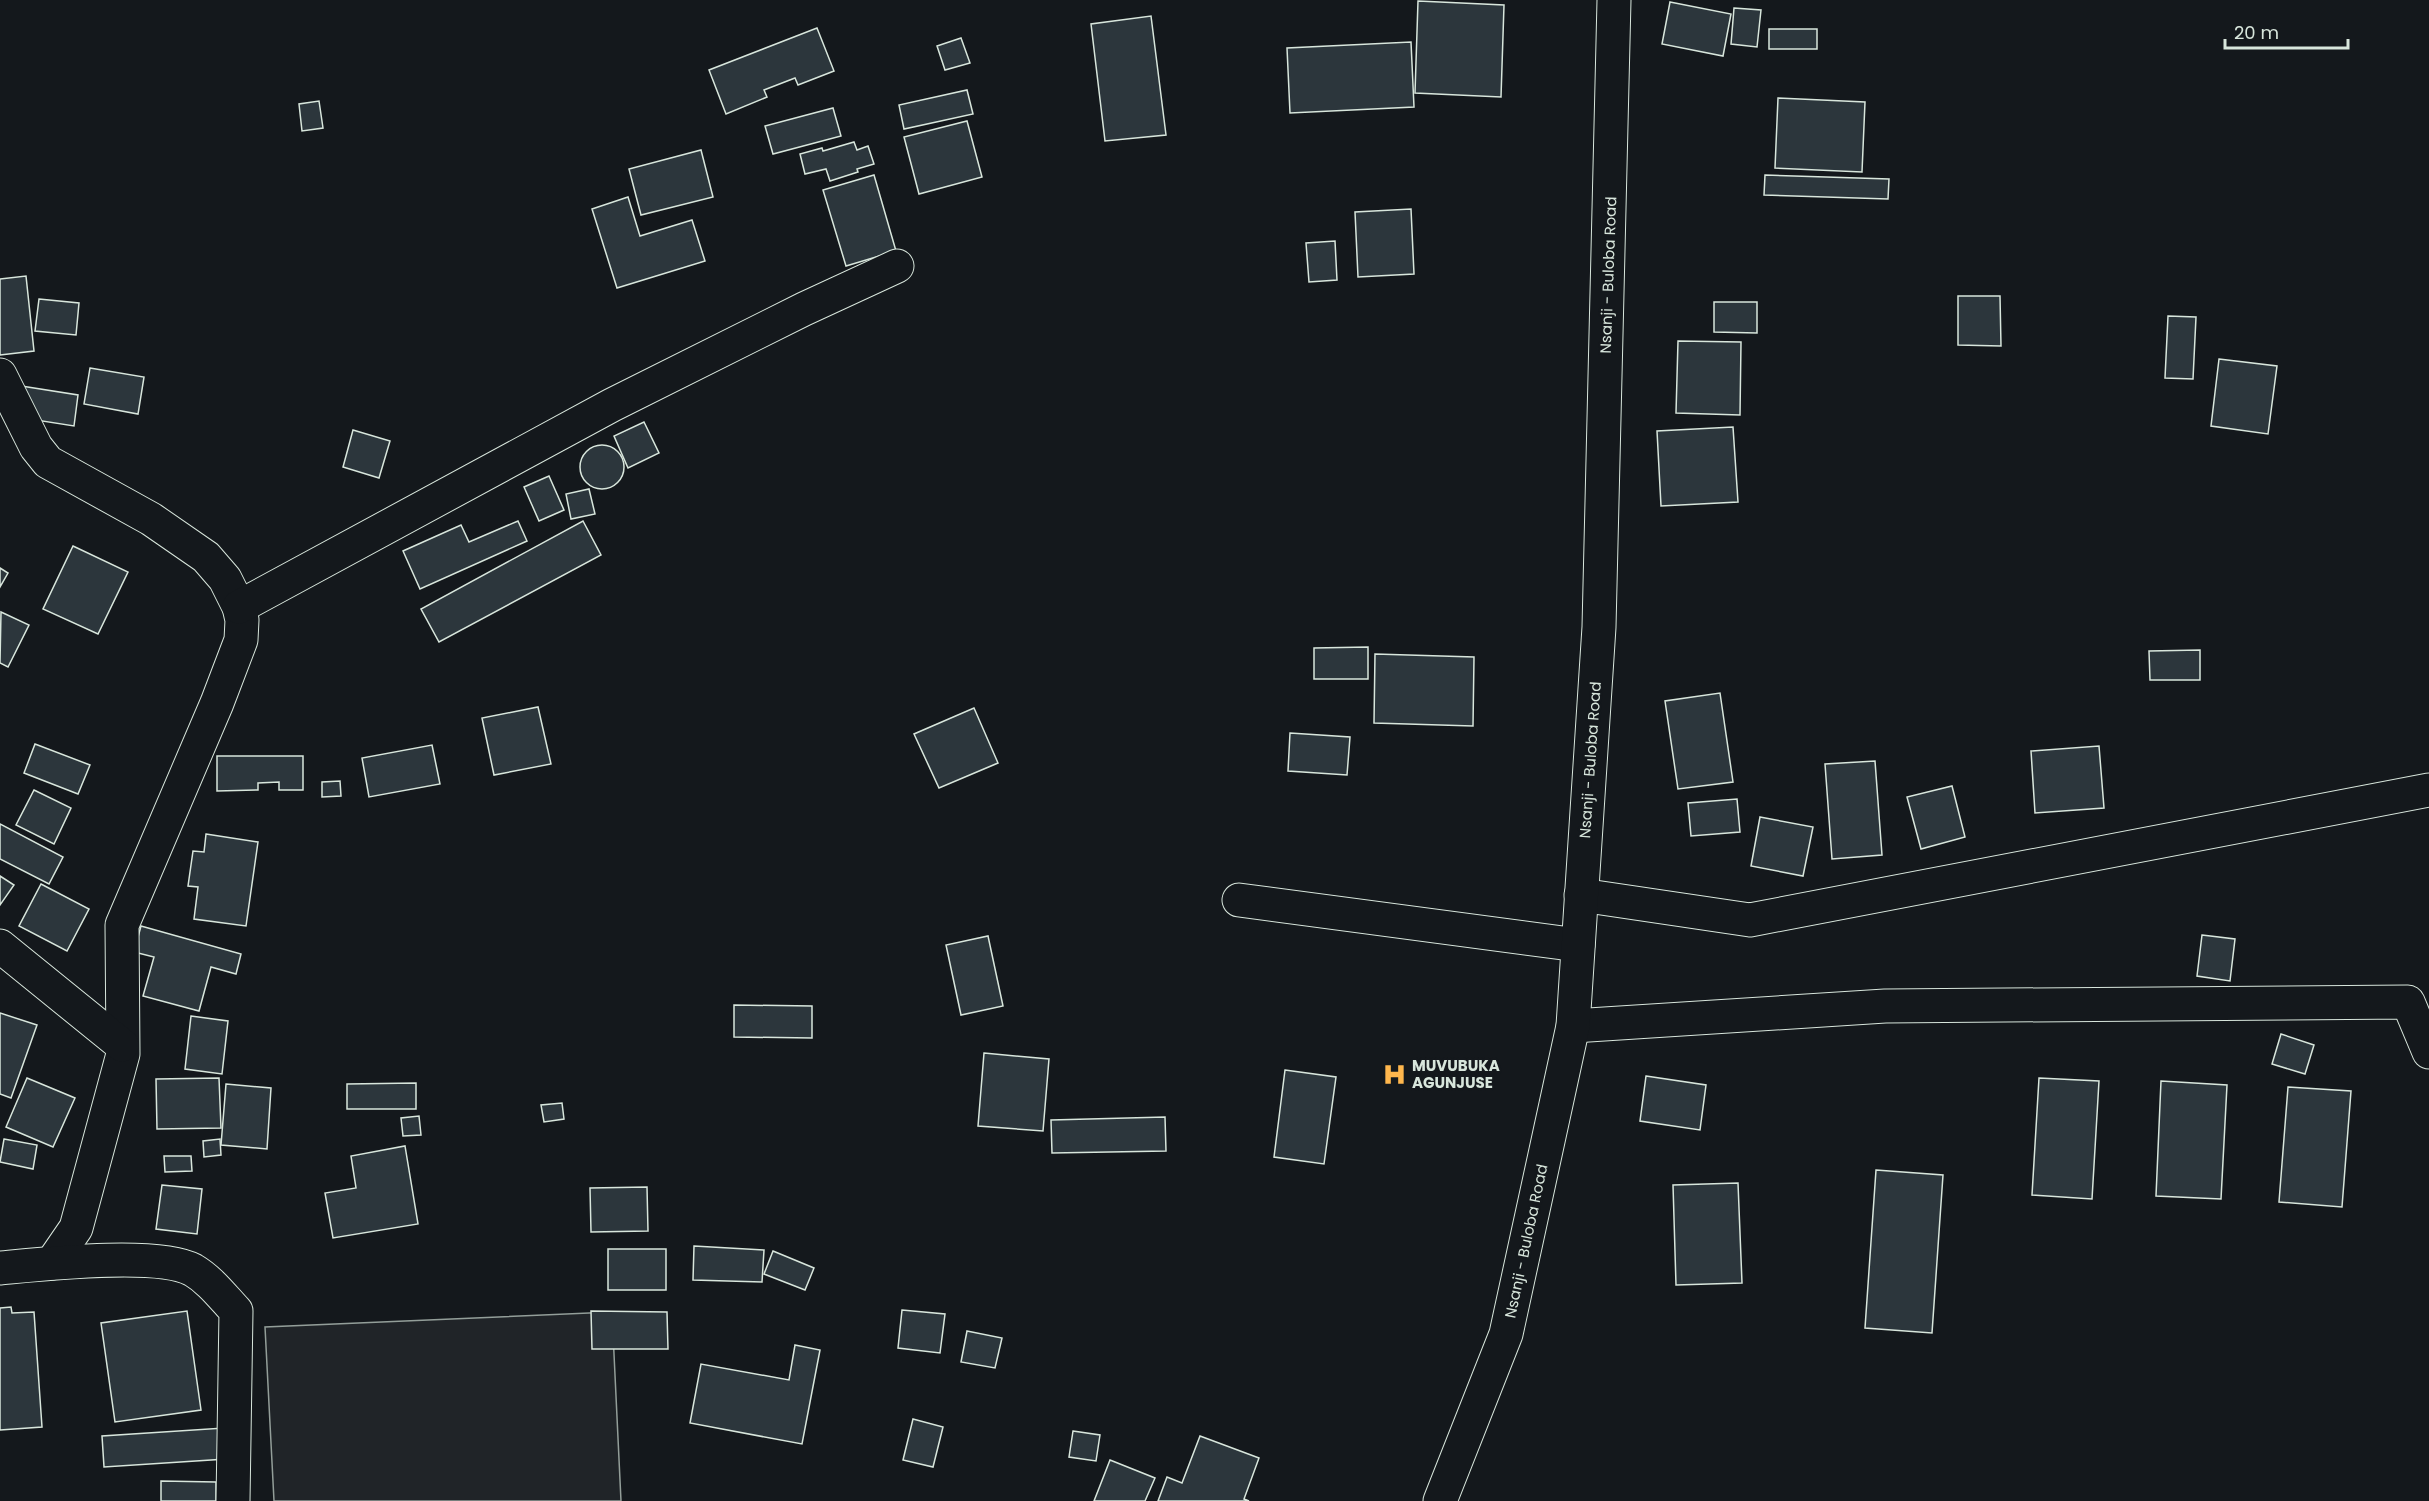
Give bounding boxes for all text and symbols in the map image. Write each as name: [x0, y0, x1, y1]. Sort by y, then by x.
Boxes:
scale bar: [2225, 12, 2348, 50]
text: 20 m: [2234, 20, 2279, 45]
street label: Nsanji - Buloba Road: [1595, 196, 1621, 354]
street label: Nsanji - Buloba Road: [1574, 681, 1606, 839]
place label: MUVUBUKA AGUNJUSE: [1412, 1055, 1500, 1093]
hospital icon: MUVUBUKA AGUNJUSE: [1381, 1061, 1407, 1087]
street label: Nsanji - Buloba Road: [1499, 1162, 1553, 1320]

